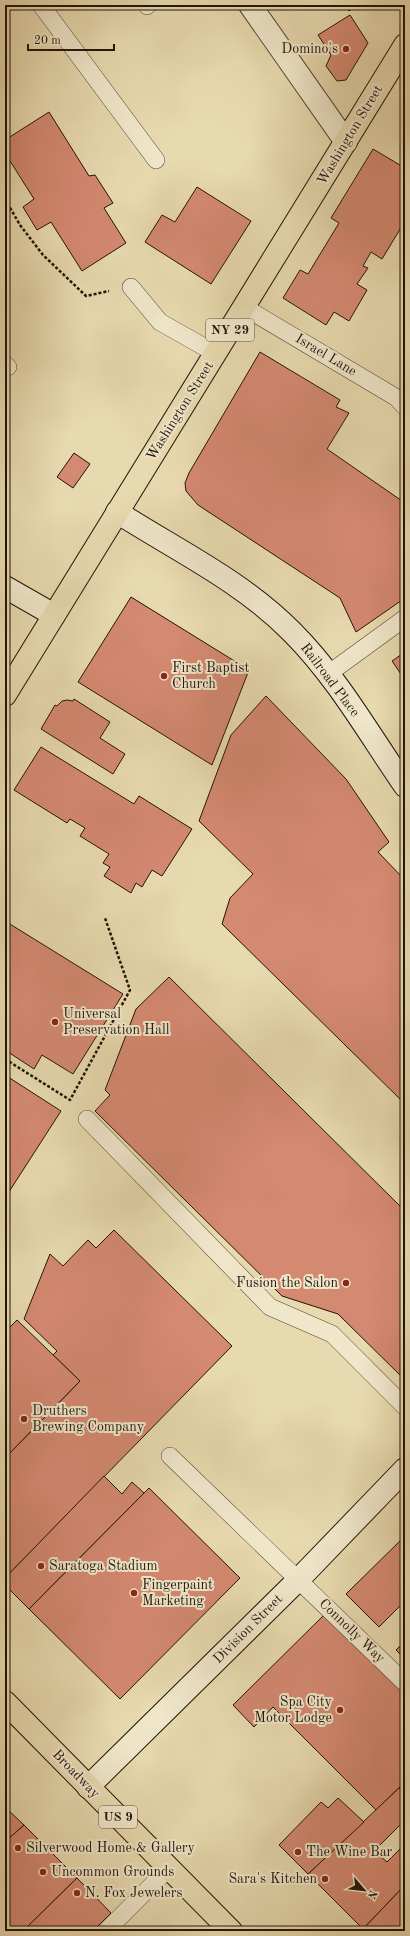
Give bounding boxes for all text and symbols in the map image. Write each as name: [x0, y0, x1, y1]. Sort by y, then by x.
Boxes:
scale bar: [28, 26, 114, 52]
text: 20 m: [34, 35, 61, 47]
place label: Domino's: [281, 42, 338, 56]
marker: Domino's: [341, 44, 351, 54]
street label: Washington Street: [315, 83, 385, 187]
road number: NY 29: [206, 319, 254, 341]
street label: Israel Lane: [293, 331, 359, 379]
street label: Washington Street: [144, 359, 216, 463]
street label: Railroad Place: [298, 641, 362, 719]
place label: First Baptist Church: [172, 661, 249, 691]
marker: First Baptist Church: [159, 671, 169, 681]
place label: Universal Preservation Hall: [63, 1007, 170, 1037]
marker: Universal Preservation Hall: [50, 1017, 60, 1027]
place label: Fusion the Salon: [236, 1276, 338, 1290]
marker: Fusion the Salon: [341, 1278, 351, 1288]
place label: Druthers Brewing Company: [32, 1404, 145, 1434]
marker: Druthers Brewing Company: [19, 1414, 29, 1424]
place label: Saratoga Stadium: [49, 1559, 158, 1573]
marker: Saratoga Stadium: [36, 1561, 46, 1571]
place label: Fingerpaint Marketing: [142, 1578, 213, 1608]
marker: Fingerpaint Marketing: [129, 1588, 139, 1598]
street label: Division Street: [211, 1592, 285, 1666]
street label: Connolly Way: [316, 1596, 388, 1666]
place label: Spa City Motor Lodge: [254, 1695, 333, 1725]
marker: Spa City Motor Lodge: [335, 1705, 345, 1715]
street label: Broadway: [50, 1747, 103, 1801]
road number: US 9: [99, 1806, 137, 1828]
place label: Silverwood Home & Gallery: [26, 1841, 196, 1855]
marker: Silverwood Home & Gallery: [13, 1843, 23, 1853]
place label: The Wine Bar: [306, 1845, 393, 1859]
marker: The Wine Bar: [293, 1847, 303, 1857]
place label: Uncommon Grounds: [51, 1865, 174, 1879]
marker: Uncommon Grounds: [38, 1867, 48, 1877]
north arrow: [344, 1870, 384, 1910]
place label: Sara's Kitchen: [228, 1872, 317, 1886]
marker: Sara's Kitchen: [320, 1874, 330, 1884]
place label: N. Fox Jewelers: [85, 1886, 183, 1900]
marker: N. Fox Jewelers: [72, 1888, 82, 1898]
text: N: [364, 1888, 378, 1901]

